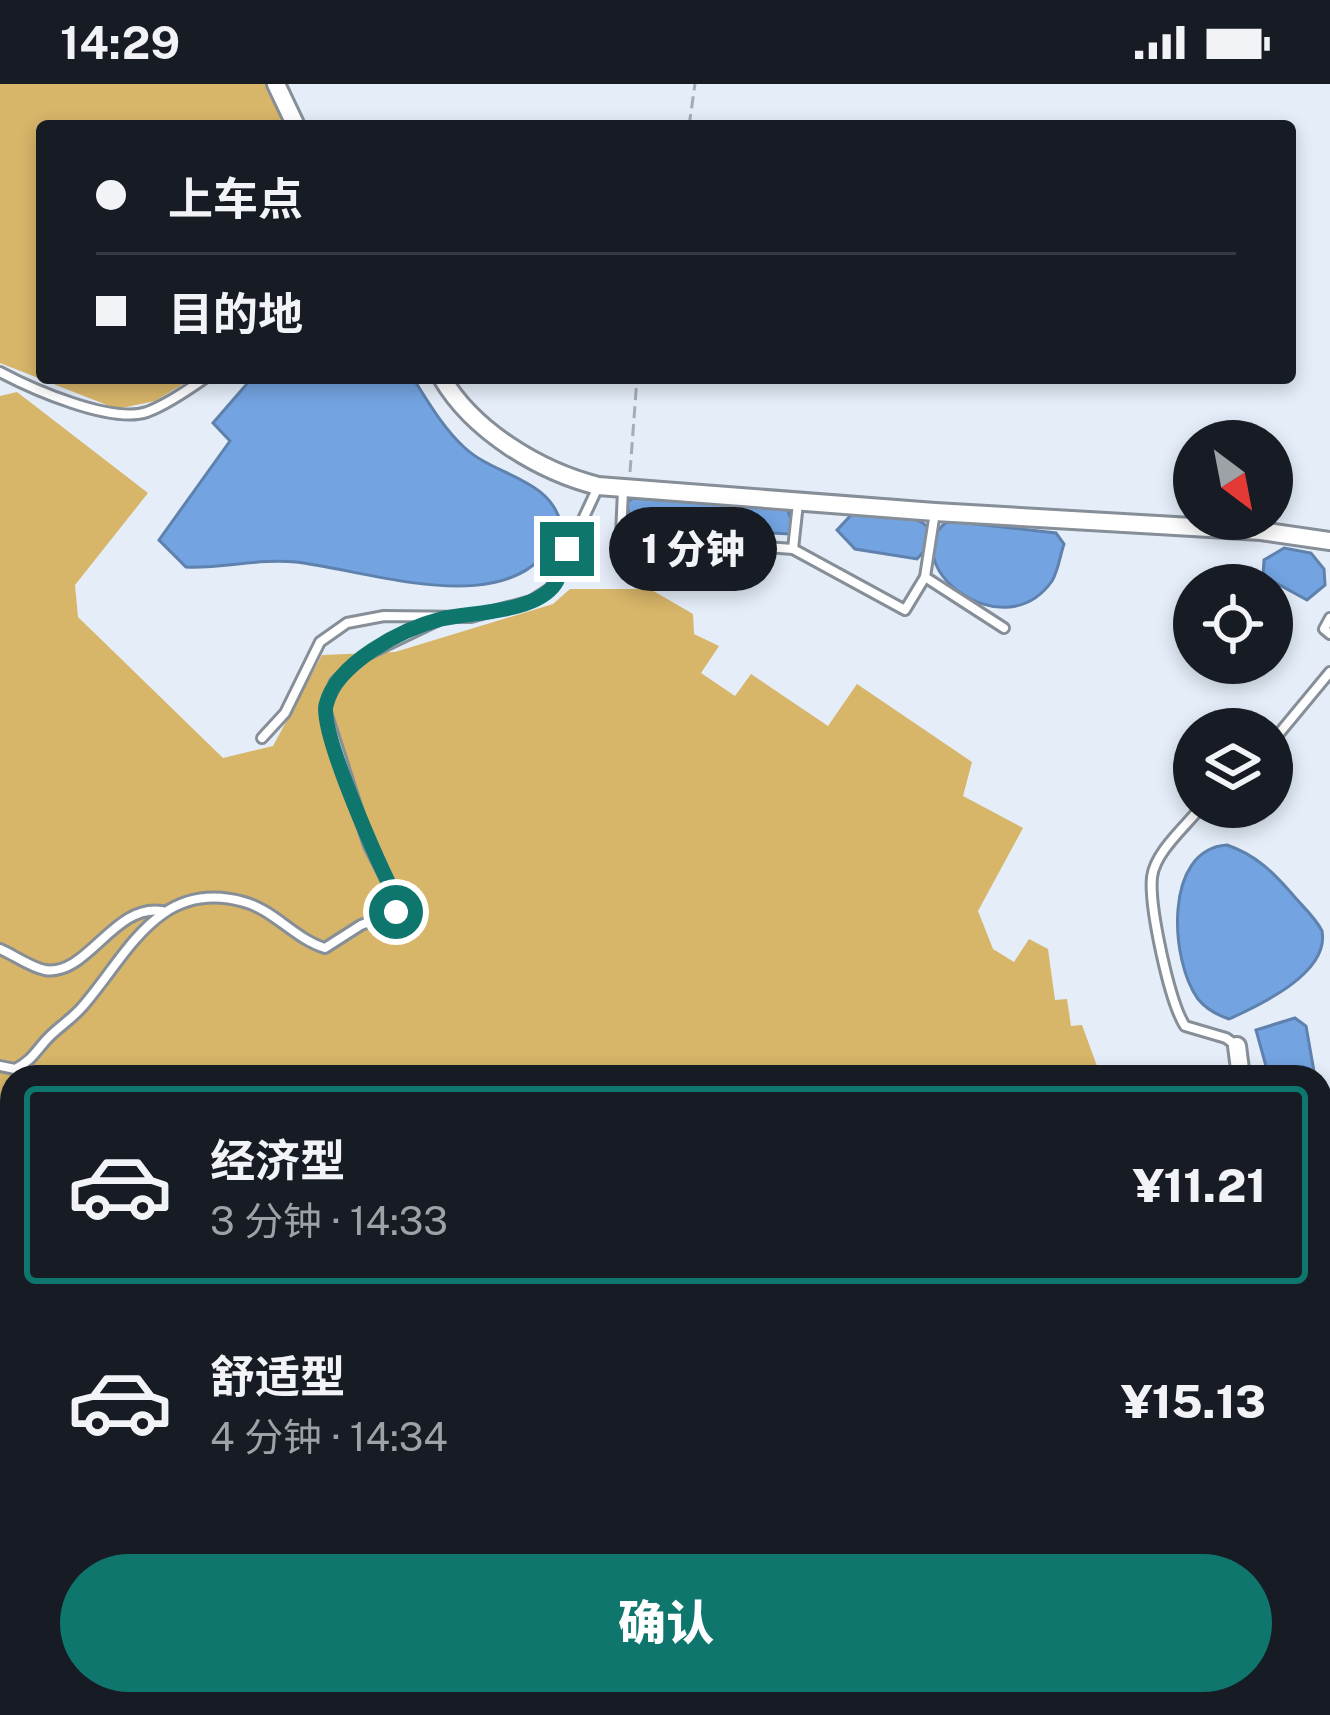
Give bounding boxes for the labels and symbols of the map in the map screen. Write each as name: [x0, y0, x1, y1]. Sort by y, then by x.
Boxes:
north arrow: [1173, 420, 1293, 540]
callout: 1 分钟: [609, 507, 777, 591]
route end: [540, 522, 594, 576]
route start: [369, 885, 423, 939]

